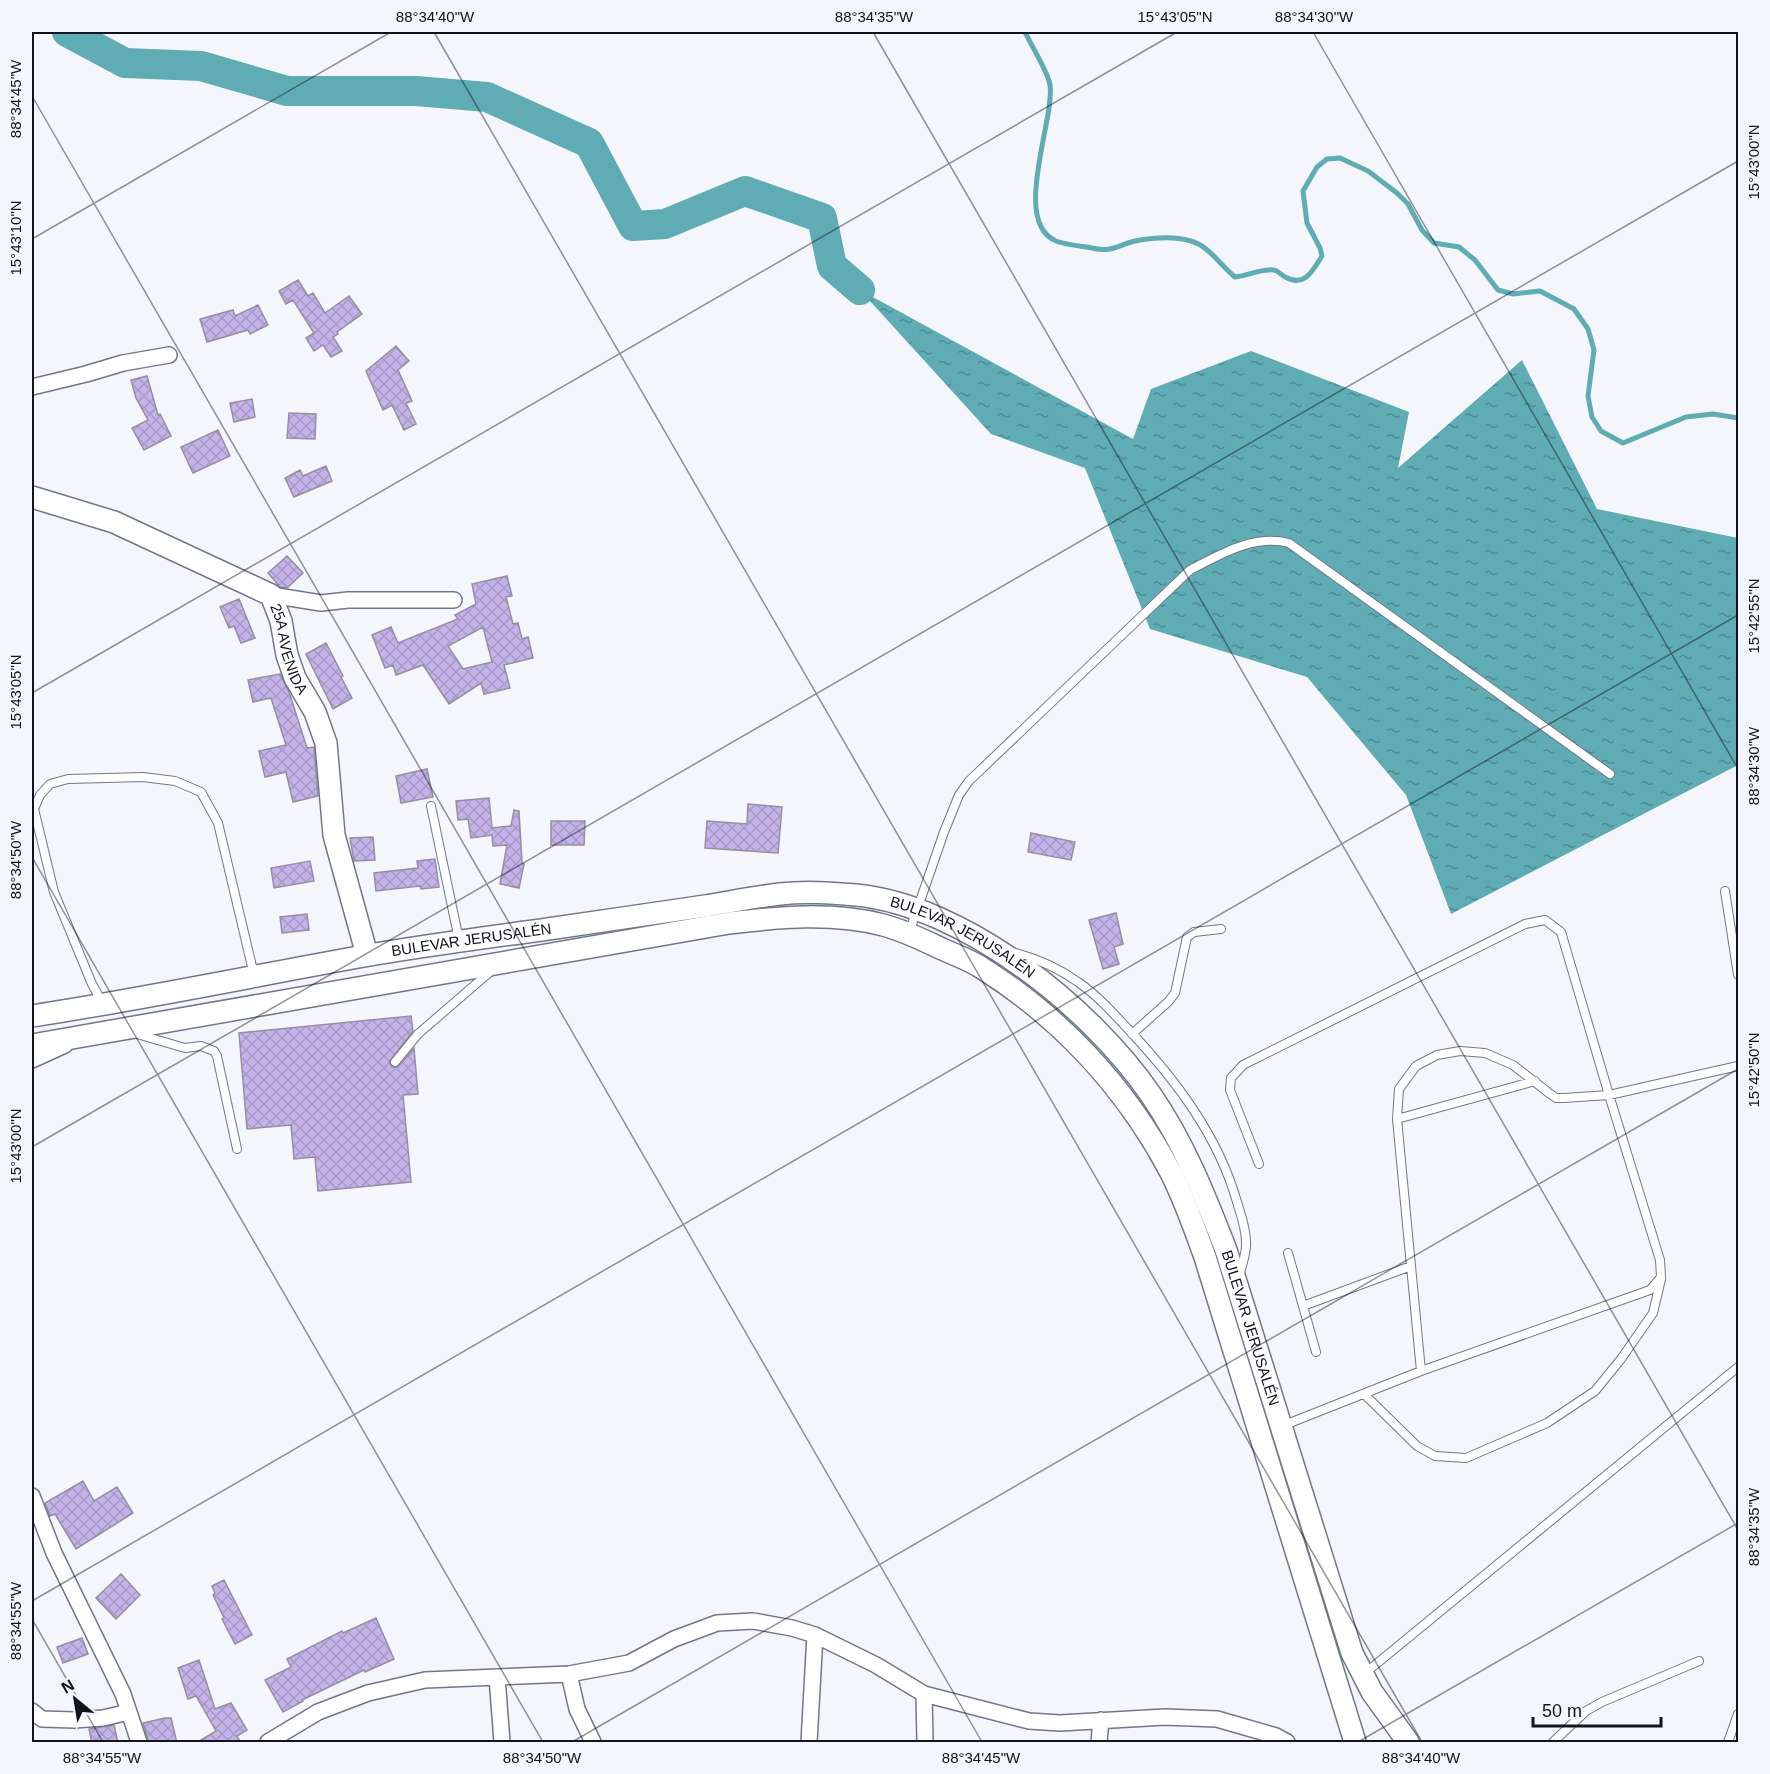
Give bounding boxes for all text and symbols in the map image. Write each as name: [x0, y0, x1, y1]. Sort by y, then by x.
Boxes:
text: 88°34'40"W: [396, 8, 475, 25]
text: 88°34'35"W: [835, 8, 914, 25]
text: 15°43'05"N: [1137, 8, 1213, 25]
text: 88°34'30"W: [1275, 8, 1354, 25]
text: 88°34'45"W: [7, 59, 24, 138]
text: 15°43'00"N: [1745, 124, 1762, 200]
text: 15°43'10"N: [7, 200, 24, 276]
text: 15°42'55"N: [1745, 578, 1762, 654]
street label: 25A AVENIDA: [267, 601, 312, 697]
text: 15°43'05"N: [7, 654, 24, 730]
text: 88°34'30"W: [1745, 726, 1762, 805]
text: 88°34'50"W: [7, 820, 24, 899]
street label: BULEVAR JERUSALÉN: [888, 892, 1039, 981]
street label: BULEVAR JERUSALÉN: [390, 920, 552, 959]
text: 15°42'50"N: [1745, 1032, 1762, 1108]
text: 15°43'00"N: [7, 1108, 24, 1184]
street label: BULEVAR JERUSALÉN: [1219, 1248, 1283, 1407]
text: 88°34'35"W: [1745, 1487, 1762, 1566]
text: 88°34'55"W: [7, 1581, 24, 1660]
north arrow: [45, 1669, 105, 1729]
text: N: [58, 1676, 77, 1697]
scale bar: [1533, 1690, 1660, 1728]
text: 50 m: [1542, 1701, 1582, 1721]
text: 88°34'55"W: [63, 1749, 142, 1766]
text: 88°34'50"W: [503, 1749, 582, 1766]
text: 88°34'45"W: [942, 1749, 1021, 1766]
text: 88°34'40"W: [1382, 1749, 1461, 1766]

